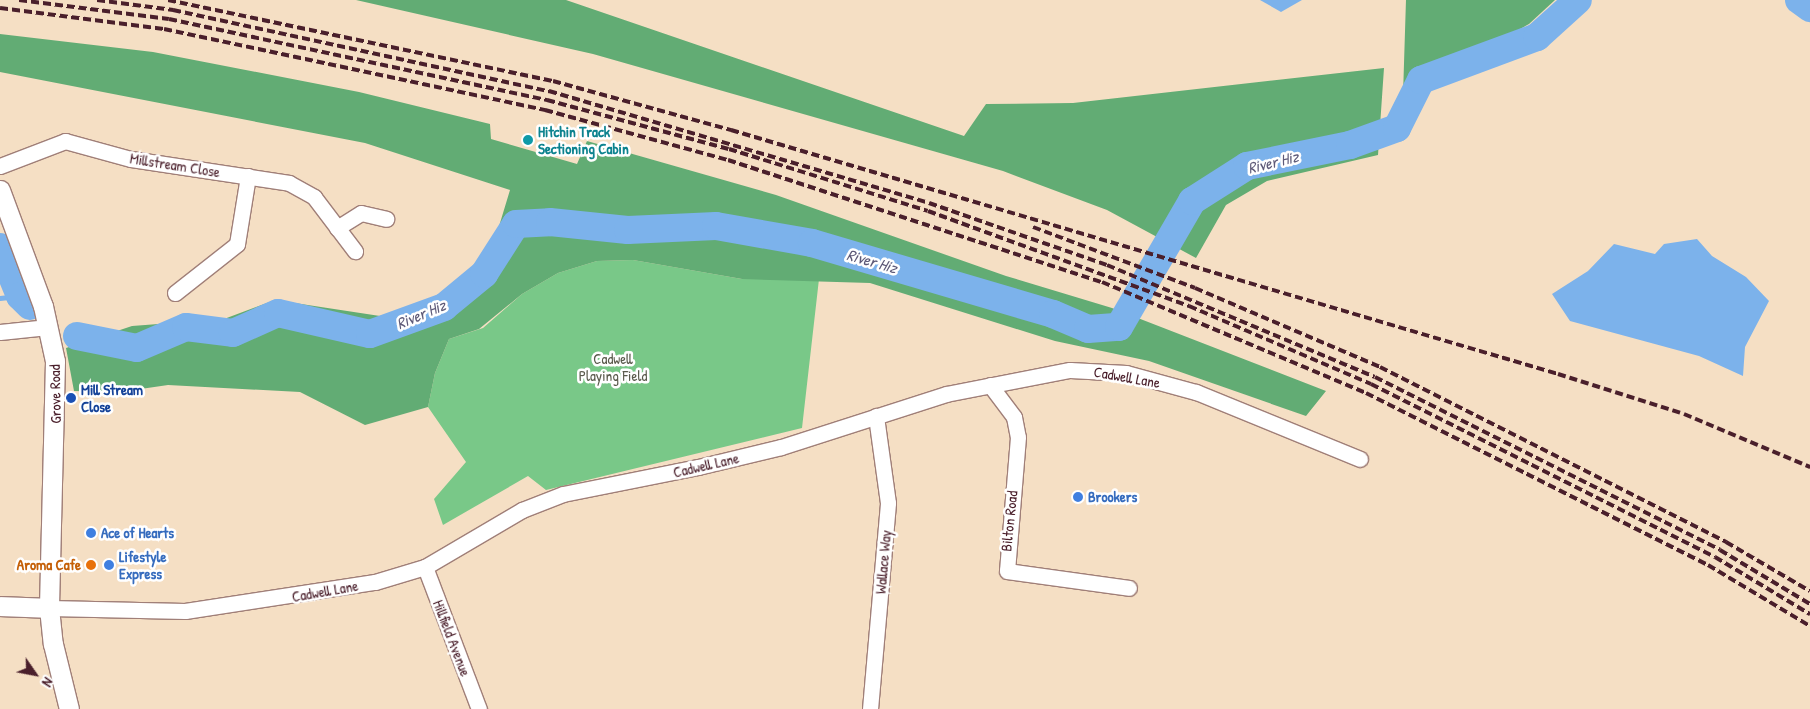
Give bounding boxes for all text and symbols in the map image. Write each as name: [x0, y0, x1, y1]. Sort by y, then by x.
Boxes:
place label: Hitchin Track Sectioning Cabin: [538, 122, 629, 157]
marker: Hitchin Track Sectioning Cabin: [522, 134, 534, 146]
water label: River Hiz: [1246, 146, 1300, 178]
street label: Millstream Close: [129, 149, 221, 181]
water label: River Hiz: [845, 245, 899, 277]
water label: River Hiz: [394, 295, 448, 333]
park label: Cadwell Playing Field: [579, 349, 647, 384]
street label: Cadwell Lane: [1092, 362, 1162, 392]
street label: Grove Road: [45, 364, 65, 424]
place label: Mill Stream Close: [81, 380, 143, 415]
marker: Mill Stream Close: [65, 392, 77, 404]
street label: Cadwell Lane: [671, 449, 741, 481]
place label: Brookers: [1088, 488, 1137, 506]
street label: Bilton Road: [997, 490, 1021, 552]
marker: Brookers: [1072, 491, 1084, 503]
place label: Ace of Hearts: [101, 524, 174, 542]
marker: Ace of Hearts: [85, 527, 97, 539]
street label: Wallace Way: [871, 529, 895, 595]
place label: Lifestyle Express: [119, 547, 167, 582]
place label: Aroma Cafe: [17, 556, 81, 574]
marker: Aroma Cafe: [85, 559, 97, 571]
marker: Lifestyle Express: [103, 559, 115, 571]
street label: Cadwell Lane: [290, 576, 360, 606]
street label: Hillfield Avenue: [429, 597, 475, 679]
north arrow: [10, 649, 60, 699]
text: N: [38, 674, 58, 691]

